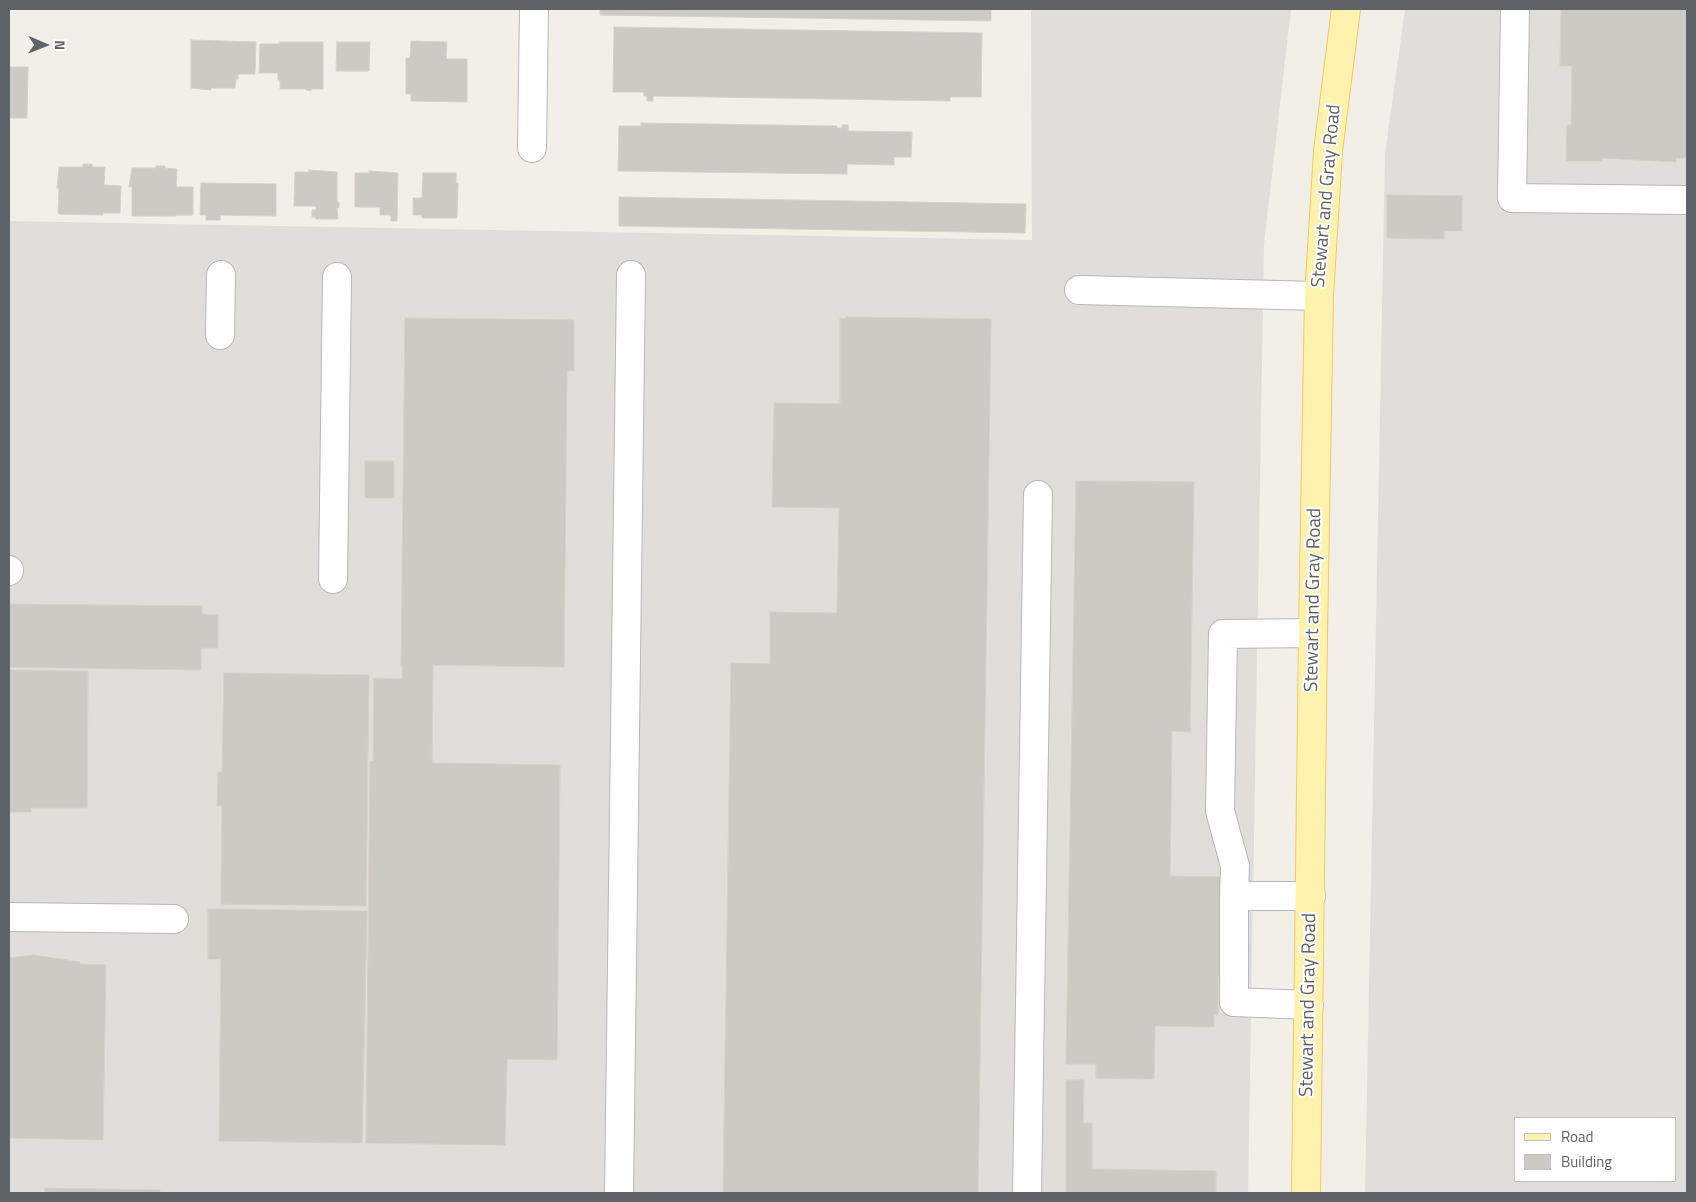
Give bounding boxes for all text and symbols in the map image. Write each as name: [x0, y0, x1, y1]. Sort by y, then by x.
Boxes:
north arrow: [20, 20, 70, 70]
text: N: [50, 40, 71, 50]
street label: Stewart and Gray Road: [1308, 103, 1346, 289]
street label: Stewart and Gray Road: [1301, 508, 1327, 692]
street label: Stewart and Gray Road: [1296, 913, 1322, 1097]
legend: [1514, 1117, 1676, 1182]
text: Road: [1561, 1125, 1593, 1148]
text: Building: [1561, 1150, 1612, 1173]

